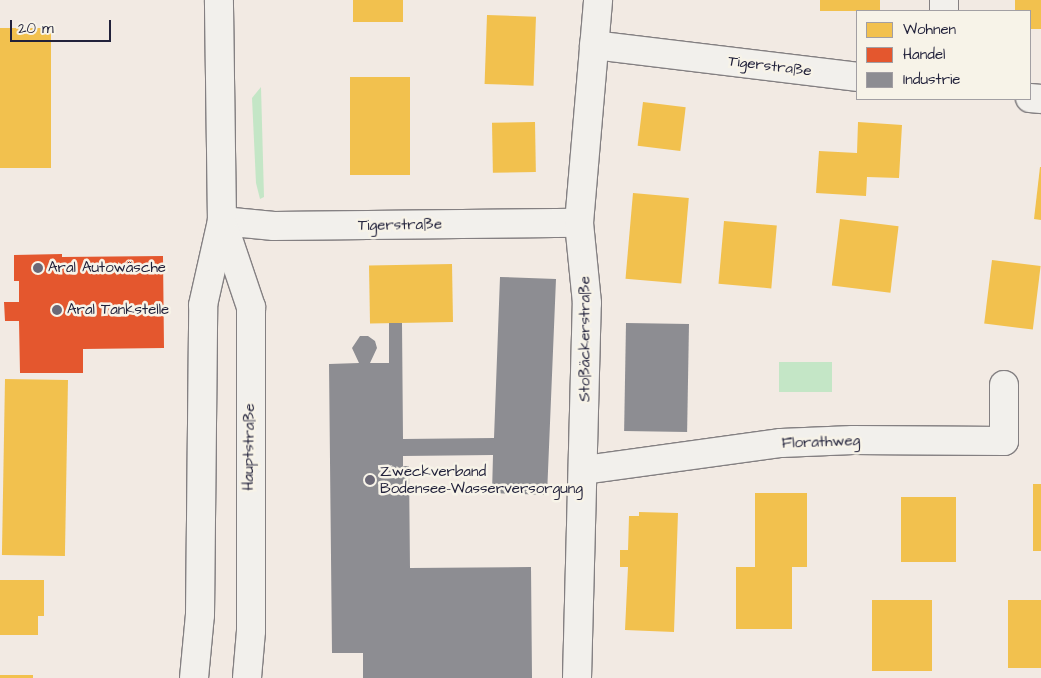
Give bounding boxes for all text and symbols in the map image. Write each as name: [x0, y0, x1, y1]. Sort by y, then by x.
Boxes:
scale bar: [12, 10, 114, 42]
legend: [856, 10, 1031, 100]
text: 20 m: [18, 18, 54, 39]
text: Wohnen: [903, 19, 956, 40]
text: Handel: [903, 44, 945, 65]
street label: Tigerstraße: [727, 52, 813, 80]
text: Industrie: [903, 69, 960, 90]
street label: Tigerstraße: [358, 215, 442, 235]
place label: Aral Autowäsche: [48, 259, 166, 277]
marker: Aral Autowäsche: [32, 262, 44, 274]
street label: Stoßäckerstraße: [576, 276, 594, 402]
place label: Aral Tankstelle: [67, 301, 169, 319]
marker: Aral Tankstelle: [51, 304, 63, 316]
street label: Hauptstraße: [239, 403, 259, 491]
street label: Florathweg: [781, 432, 861, 452]
place label: Zweckverband Bodensee-Wasserversorgung: [380, 462, 583, 497]
marker: Zweckverband Bodensee-Wasserversorgung: [364, 474, 376, 486]

